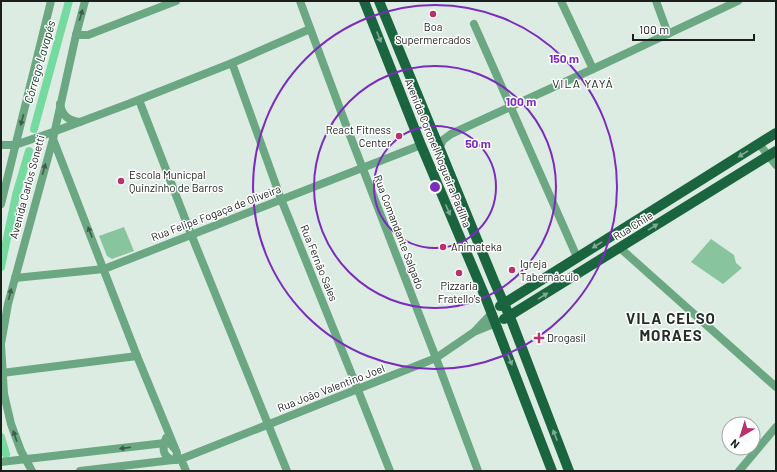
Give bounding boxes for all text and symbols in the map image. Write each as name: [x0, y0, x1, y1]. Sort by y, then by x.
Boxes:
one-way arrow: [78, 9, 84, 21]
marker: Boa Supermercados: [428, 9, 438, 19]
scale bar: [633, 16, 754, 42]
water label: Córrego Lavapés: [21, 18, 58, 105]
place label: Boa Supermercados: [395, 20, 471, 46]
text: 100 m: [639, 22, 669, 36]
one-way arrow: [376, 32, 382, 44]
text: 150 m: [549, 51, 579, 65]
street label: Avenida Coronel Nogueira Padilha: [403, 76, 474, 229]
district label: VILA YAYÁ: [552, 76, 614, 90]
text: 100 m: [506, 94, 536, 108]
one-way arrow: [18, 114, 24, 127]
place label: React Fitness Center: [326, 123, 391, 149]
marker: React Fitness Center: [394, 131, 404, 141]
street label: Avenida Carlos Sonetti: [6, 133, 47, 240]
text: 50 m: [465, 136, 491, 150]
one-way arrow: [738, 150, 748, 158]
one-way arrow: [42, 163, 48, 175]
place label: Escola Municpal Quinzinho de Barros: [129, 168, 223, 194]
street label: Rua Comandante Salgado: [372, 173, 427, 291]
marker: Escola Municpal Quinzinho de Barros: [116, 176, 126, 186]
centre of rings: [428, 180, 442, 194]
street label: Rua Felipe Fogaça de Oliveira: [149, 182, 283, 243]
one-way arrow: [446, 204, 452, 216]
street label: Rua Chile: [611, 208, 655, 243]
street label: Rua Fernão Sales: [298, 223, 341, 303]
one-way arrow: [648, 223, 658, 231]
one-way arrow: [87, 226, 93, 238]
place label: Animateka: [451, 240, 502, 253]
one-way arrow: [592, 241, 602, 249]
marker: Animateka: [438, 242, 448, 252]
place label: Igreja Tabernáculo: [520, 257, 579, 283]
marker: Igreja Tabernáculo: [507, 265, 517, 275]
marker: Pizzaria Fratello's: [454, 268, 464, 278]
place label: Pizzaria Fratello's: [438, 279, 480, 305]
one-way arrow: [8, 288, 14, 301]
one-way arrow: [538, 292, 548, 300]
district label: VILA CELSO MORAES: [626, 309, 716, 344]
place label: Drogasil: [547, 331, 586, 344]
marker: Drogasil: [534, 333, 544, 343]
one-way arrow: [507, 354, 513, 366]
street label: Rua João Valentino Joel: [275, 361, 386, 414]
north arrow: [721, 416, 761, 456]
one-way arrow: [551, 428, 557, 440]
one-way arrow: [12, 429, 18, 441]
text: N: [728, 437, 741, 452]
one-way arrow: [119, 444, 131, 451]

